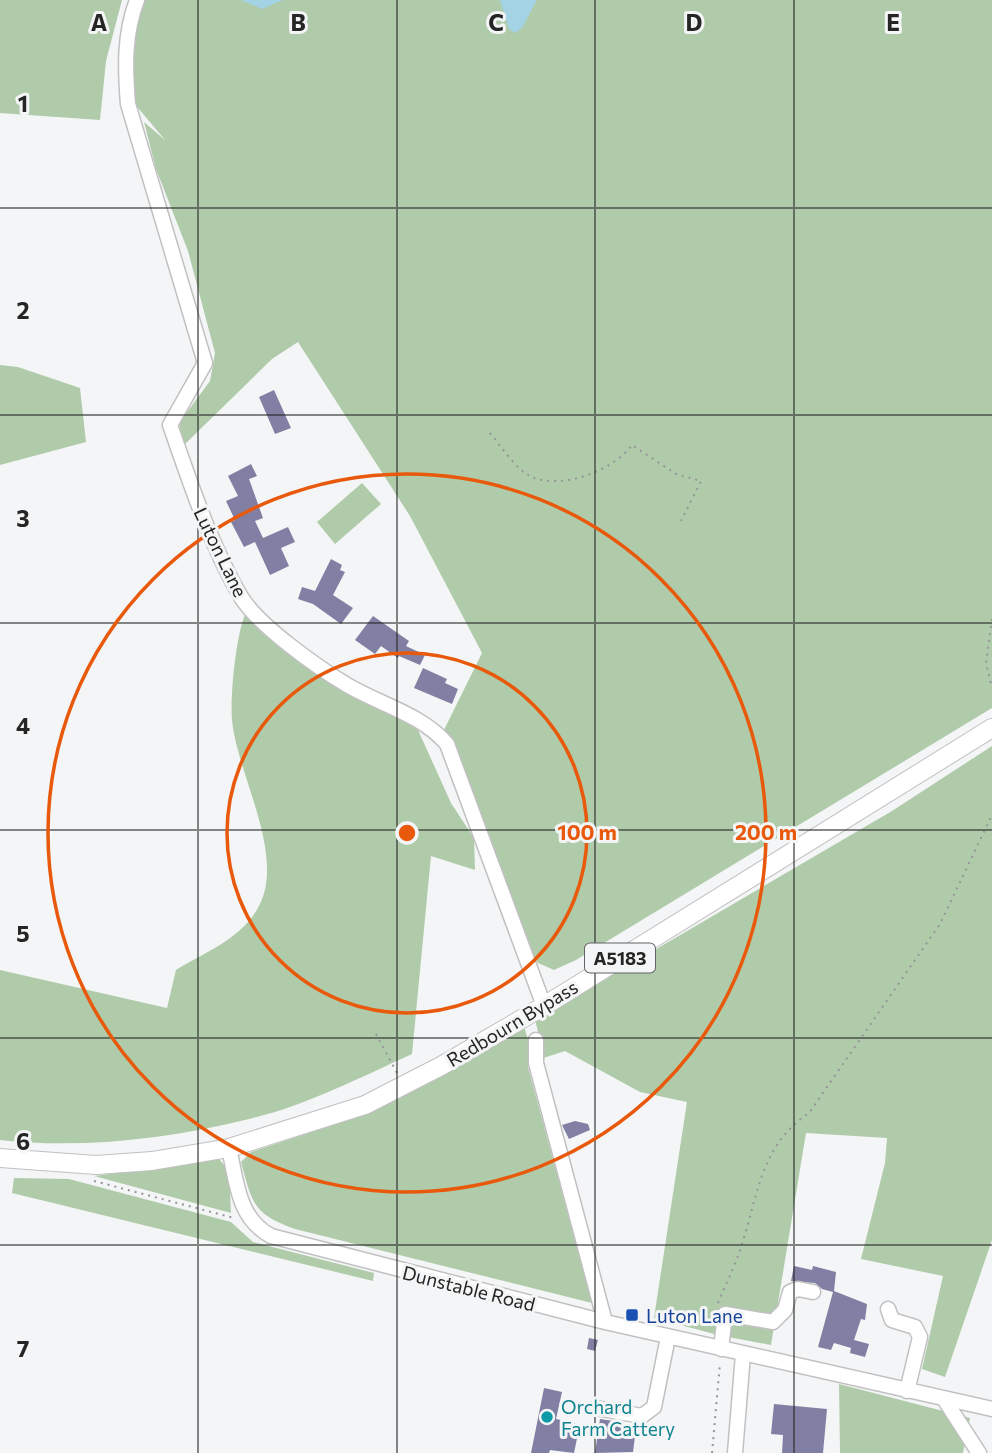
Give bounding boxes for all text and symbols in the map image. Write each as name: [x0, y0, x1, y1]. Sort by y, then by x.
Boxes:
text: A: [91, 8, 108, 36]
text: B: [290, 8, 306, 36]
text: C: [488, 8, 504, 36]
text: D: [686, 8, 703, 36]
text: E: [886, 8, 900, 36]
text: 1: [18, 89, 28, 117]
text: 2: [16, 296, 30, 324]
street label: Luton Lane: [189, 503, 253, 601]
text: 3: [16, 504, 30, 532]
text: 4: [16, 711, 30, 739]
text: 100 m: [557, 819, 617, 844]
text: 200 m: [735, 819, 797, 844]
centre of rings: [395, 821, 419, 845]
text: 5: [16, 919, 30, 947]
road number: A5183: [585, 944, 655, 973]
street label: Redbourn Bypass: [442, 975, 582, 1071]
text: 6: [16, 1127, 30, 1155]
street label: Dunstable Road: [400, 1260, 538, 1316]
place label: Luton Lane: [646, 1304, 743, 1327]
marker: Luton Lane: [624, 1307, 640, 1323]
text: 7: [17, 1334, 29, 1362]
place label: Orchard Farm Cattery: [561, 1395, 675, 1440]
marker: Orchard Farm Cattery: [539, 1409, 555, 1425]

